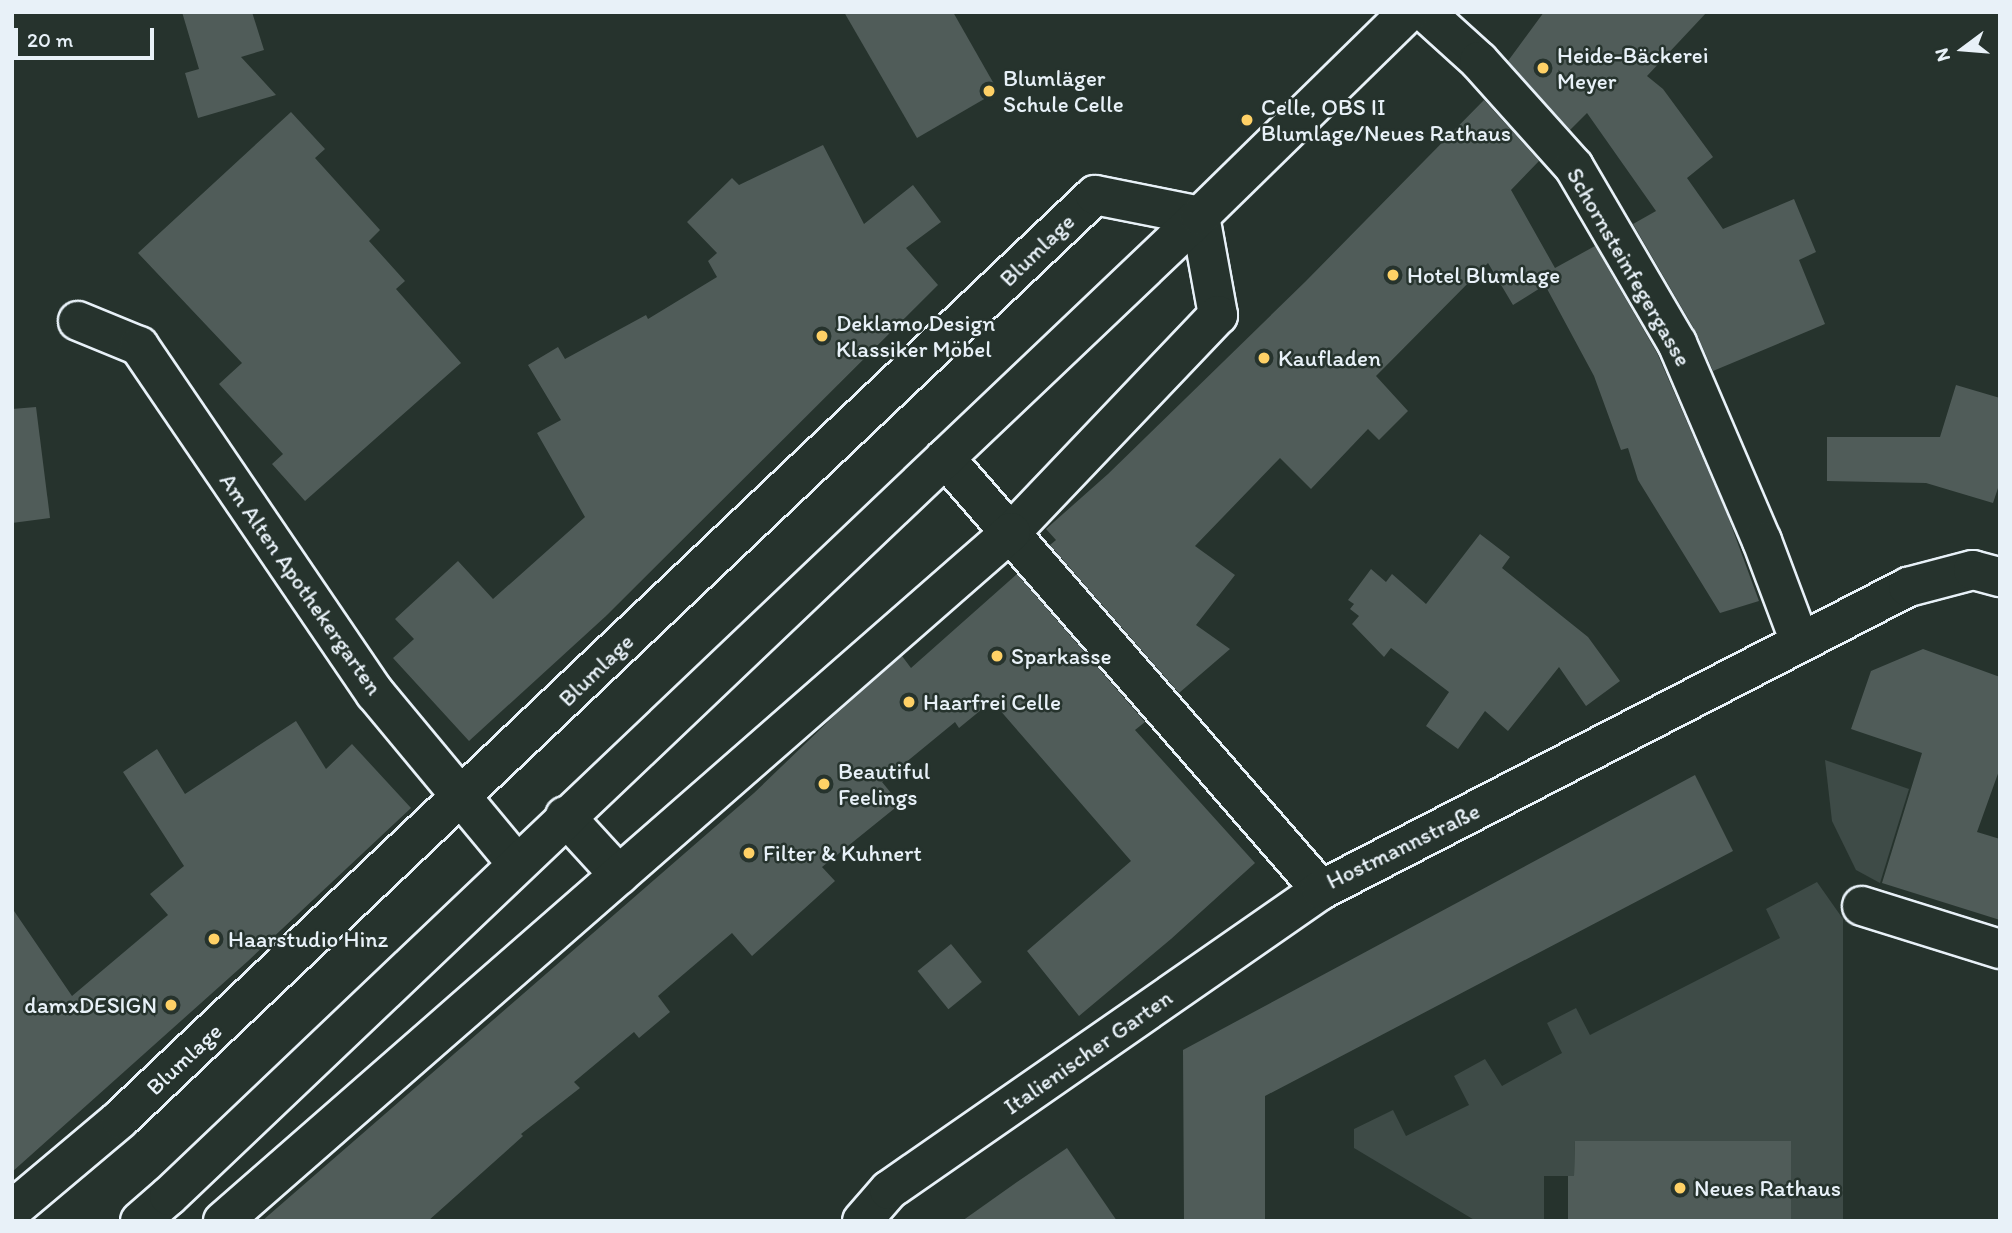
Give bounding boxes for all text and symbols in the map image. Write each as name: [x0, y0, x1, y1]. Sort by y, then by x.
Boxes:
scale bar: [18, 14, 158, 58]
north arrow: [1928, 14, 1998, 84]
text: 20 m: [27, 27, 73, 52]
place label: Heide-Bäckerei Meyer: [1557, 41, 1709, 95]
text: N: [1930, 46, 1955, 64]
marker: Heide-Bäckerei Meyer: [1535, 60, 1551, 76]
place label: Blumläger Schule Celle: [1003, 64, 1123, 118]
marker: Blumläger Schule Celle: [981, 83, 997, 99]
place label: Celle, OBS II Blumlage/Neues Rathaus: [1261, 93, 1510, 147]
marker: Celle, OBS II Blumlage/Neues Rathaus: [1239, 112, 1255, 128]
street label: Schornsteinfegergasse: [1561, 163, 1697, 371]
street label: Blumlage: [994, 208, 1080, 292]
place label: Hotel Blumlage: [1407, 261, 1559, 289]
marker: Hotel Blumlage: [1385, 267, 1401, 283]
place label: Deklamo Design Klassiker Möbel: [836, 309, 995, 363]
marker: Deklamo Design Klassiker Möbel: [814, 328, 830, 344]
place label: Kaufladen: [1278, 344, 1381, 372]
marker: Kaufladen: [1256, 350, 1272, 366]
street label: Am Alten Apothekergarten: [213, 467, 389, 701]
street label: Blumlage: [553, 628, 639, 712]
place label: Sparkasse: [1011, 642, 1112, 670]
marker: Sparkasse: [989, 648, 1005, 664]
place label: Haarfrei Celle: [923, 688, 1061, 716]
marker: Haarfrei Celle: [901, 694, 917, 710]
place label: Beautiful Feelings: [838, 757, 930, 811]
marker: Beautiful Feelings: [816, 776, 832, 792]
street label: Hostmannstraße: [1322, 797, 1484, 895]
place label: Filter & Kuhnert: [763, 839, 921, 867]
marker: Filter & Kuhnert: [741, 845, 757, 861]
place label: Haarstudio Hinz: [228, 925, 389, 953]
marker: Haarstudio Hinz: [206, 931, 222, 947]
street label: Italienischer Garten: [998, 984, 1178, 1120]
place label: damxDESIGN: [24, 991, 157, 1019]
marker: damxDESIGN: [163, 997, 179, 1013]
street label: Blumlage: [140, 1017, 228, 1101]
place label: Neues Rathaus: [1694, 1174, 1840, 1202]
marker: Neues Rathaus: [1672, 1180, 1688, 1196]

